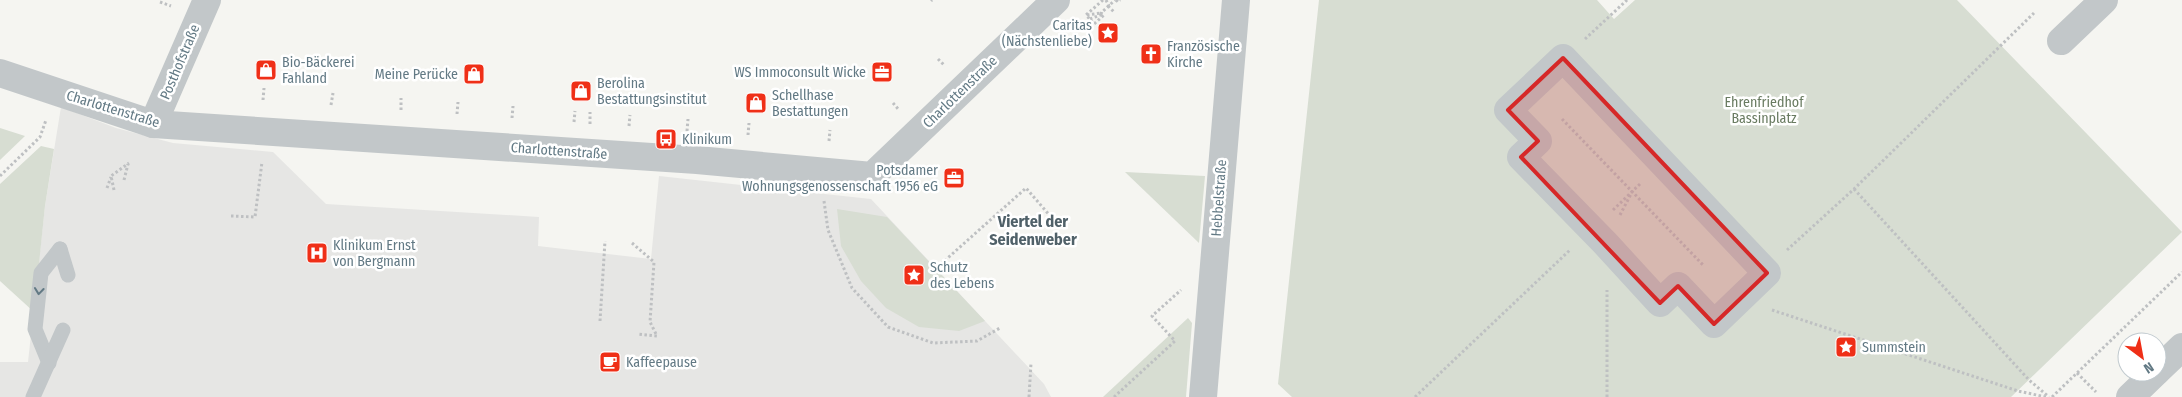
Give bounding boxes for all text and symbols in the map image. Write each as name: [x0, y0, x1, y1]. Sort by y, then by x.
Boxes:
place label: Caritas (Nächstenliebe): [1002, 17, 1092, 50]
place icon: Caritas (Nächstenliebe): [1096, 21, 1120, 45]
street label: Posthofstraße: [157, 22, 203, 102]
place label: Französische Kirche: [1167, 38, 1240, 71]
church icon: Französische Kirche: [1139, 42, 1163, 66]
street label: Charlottenstraße: [919, 52, 1001, 132]
place label: Bio-Bäckerei Fahland: [282, 54, 354, 87]
shop icon: Bio-Bäckerei Fahland: [254, 58, 278, 82]
office icon: WS Immoconsult Wicke: [870, 60, 894, 84]
shop icon: Meine Perücke: [462, 62, 486, 86]
place label: WS Immoconsult Wicke: [734, 64, 866, 81]
place label: Meine Perücke: [375, 66, 458, 83]
place label: Berolina Bestattungsinstitut: [597, 75, 707, 108]
shop icon: Berolina Bestattungsinstitut: [569, 79, 593, 103]
street label: Charlottenstraße: [64, 87, 162, 131]
place label: Schellhase Bestattungen: [772, 87, 848, 120]
shop icon: Schellhase Bestattungen: [744, 91, 768, 115]
park label: Ehrenfriedhof Bassinplatz: [1725, 94, 1805, 127]
bus stop icon: Klinikum: [654, 127, 678, 151]
place label: Klinikum: [682, 131, 732, 148]
street label: Charlottenstraße: [510, 139, 608, 163]
street label: Hebbelstraße: [1208, 159, 1230, 237]
place label: Potsdamer Wohnungsgenossenschaft 1956 eG: [742, 162, 938, 195]
office icon: Potsdamer Wohnungsgenossenschaft 1956 eG: [942, 166, 966, 190]
district label: Viertel der Seidenweber: [989, 212, 1077, 249]
place label: Klinikum Ernst von Bergmann: [333, 237, 416, 270]
hospital icon: Klinikum Ernst von Bergmann: [305, 241, 329, 265]
place label: Schutz des Lebens: [930, 259, 994, 292]
place icon: Schutz des Lebens: [902, 263, 926, 287]
one-way arrow: [34, 287, 45, 295]
north arrow: [2117, 332, 2167, 382]
place icon: Summstein: [1834, 335, 1858, 359]
place label: Summstein: [1862, 339, 1926, 356]
cafe icon: Kaffeepause: [598, 350, 622, 374]
place label: Kaffeepause: [626, 354, 697, 371]
text: N: [2141, 358, 2157, 377]

